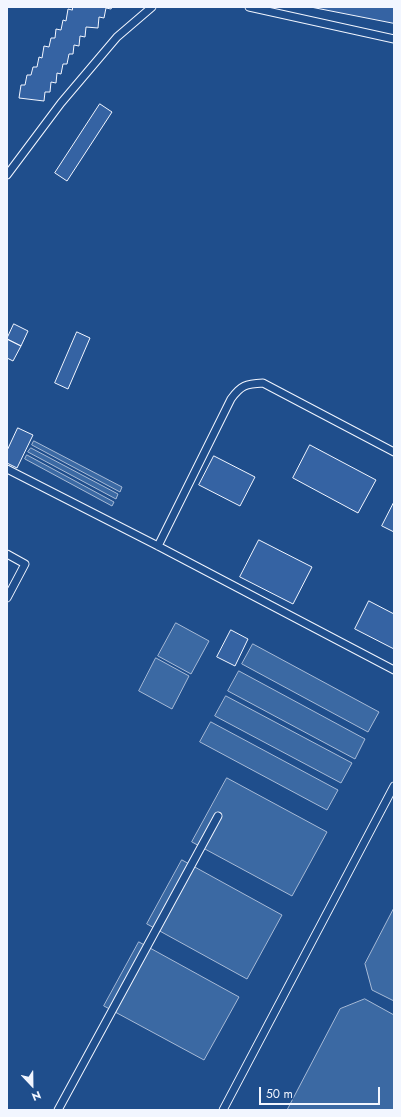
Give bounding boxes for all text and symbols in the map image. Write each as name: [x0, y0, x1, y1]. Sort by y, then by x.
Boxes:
north arrow: [12, 1065, 52, 1105]
scale bar: [261, 1079, 382, 1105]
text: 50 m: [266, 1085, 293, 1103]
text: N: [29, 1087, 44, 1105]

